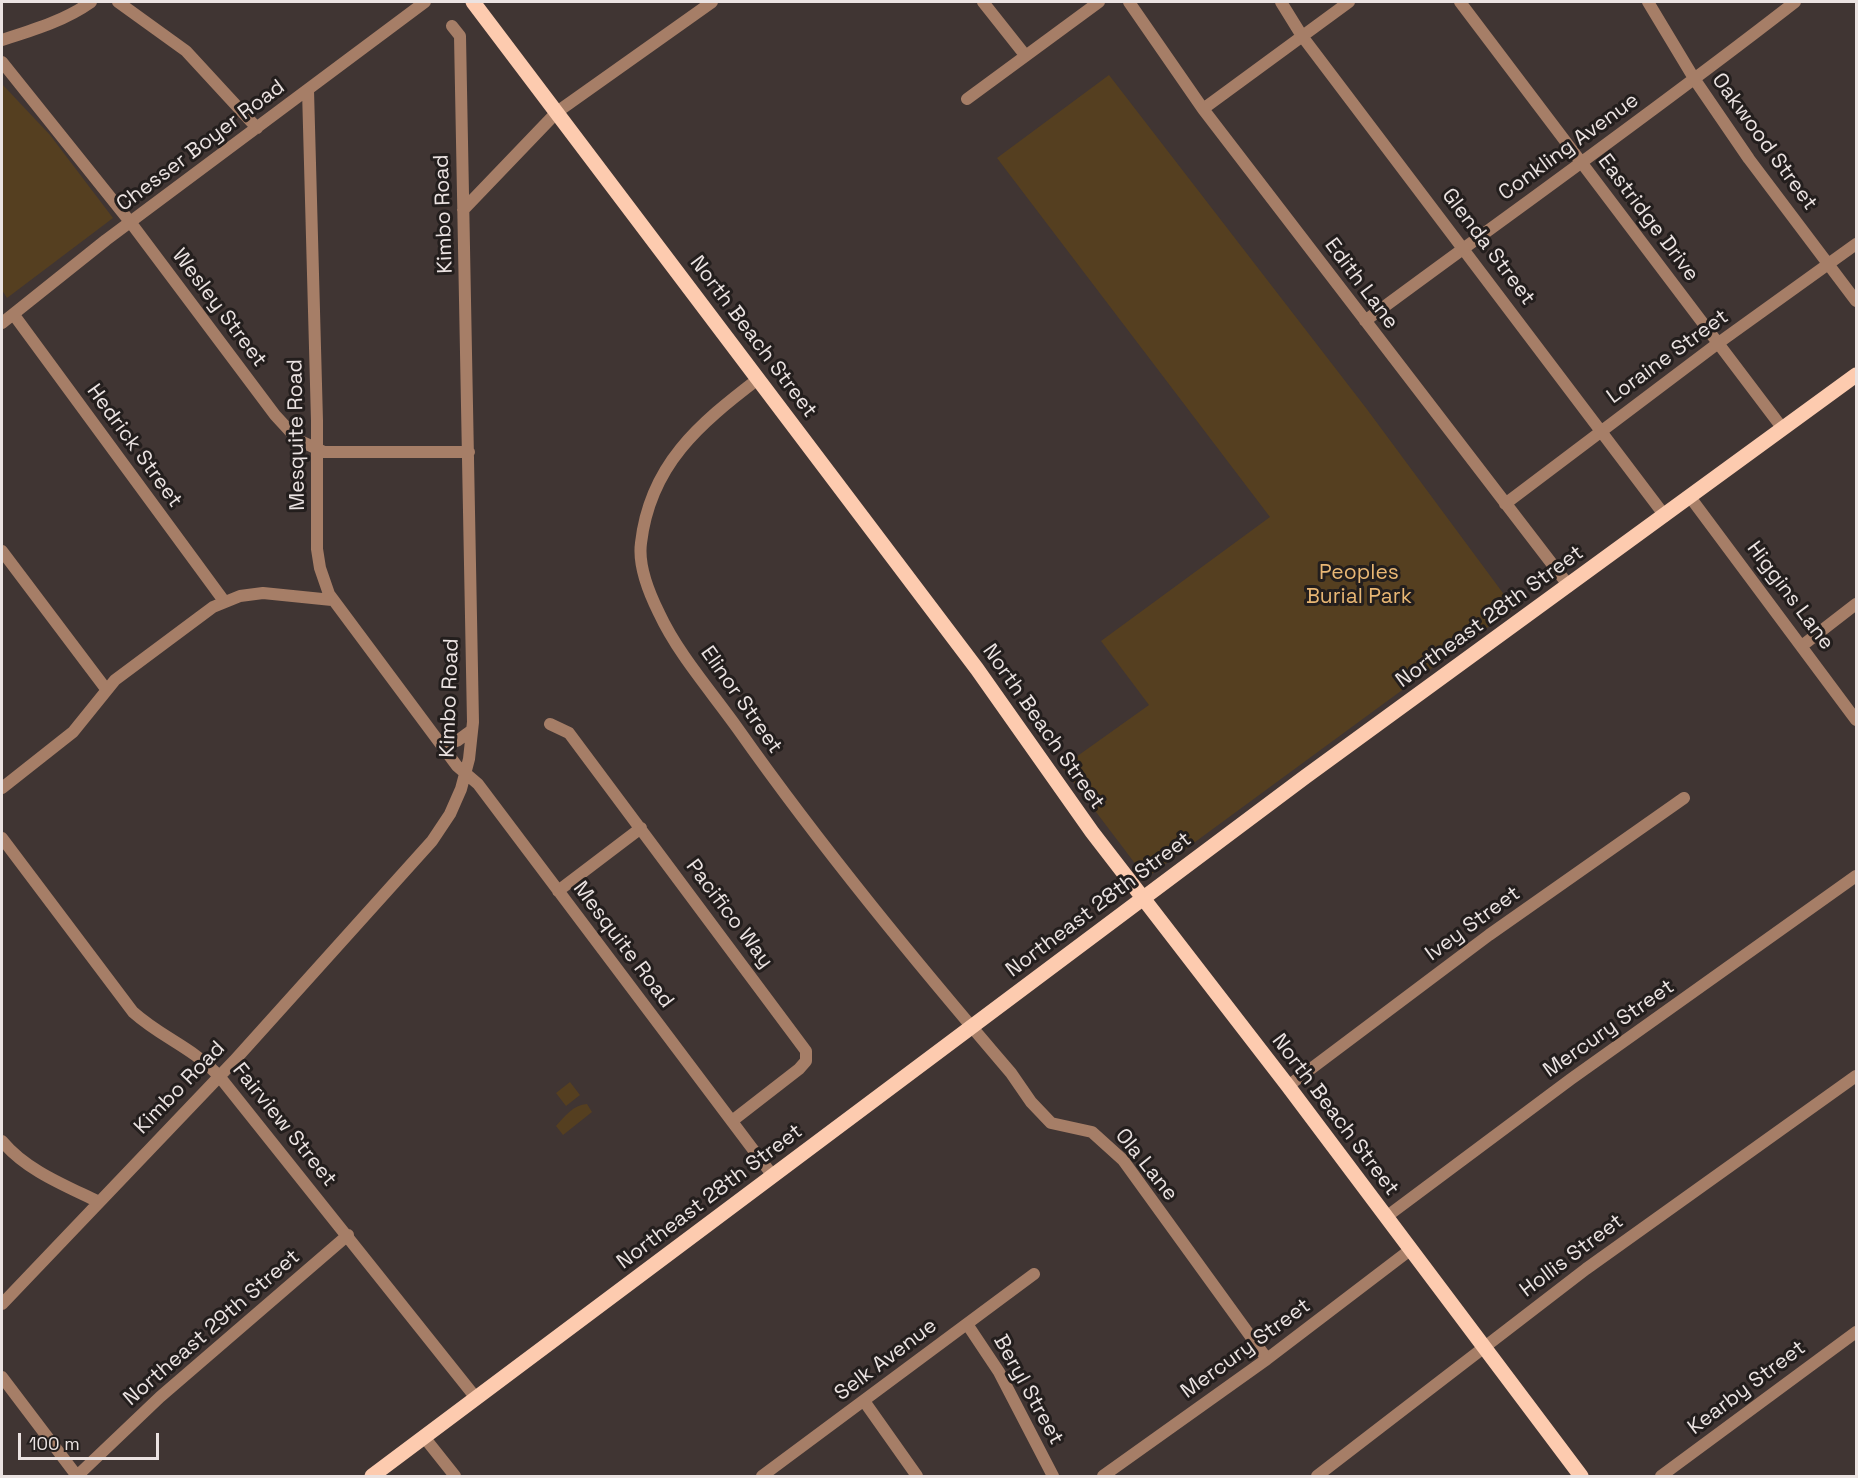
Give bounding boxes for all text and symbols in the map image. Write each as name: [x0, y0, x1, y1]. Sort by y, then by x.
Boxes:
street label: Oakwood Street: [1706, 69, 1822, 215]
street label: Chesser Boyer Road: [112, 75, 290, 217]
street label: Conkling Avenue: [1494, 88, 1644, 206]
street label: Eastridge Drive: [1592, 150, 1704, 286]
street label: Kimbo Road: [429, 154, 459, 274]
street label: Glenda Street: [1436, 184, 1540, 310]
street label: Edith Lane: [1319, 234, 1403, 334]
street label: Wesley Street: [166, 244, 272, 372]
street label: North Beach Street: [684, 251, 822, 423]
street label: Loraine Street: [1602, 304, 1734, 410]
street label: Mesquite Road: [283, 359, 311, 511]
street label: Hedrick Street: [81, 379, 187, 513]
street label: Higgins Lane: [1741, 537, 1839, 655]
street label: Northeast 28th Street: [1391, 541, 1589, 693]
park label: Peoples Burial Park: [1306, 560, 1412, 610]
street label: Kimbo Road: [435, 638, 465, 758]
street label: North Beach Street: [977, 640, 1109, 814]
street label: Elinor Street: [695, 641, 787, 759]
street label: Northeast 28th Street: [1001, 827, 1197, 983]
street label: Pacifico Way: [680, 855, 778, 973]
street label: Mesquite Road: [567, 877, 679, 1013]
street label: Ivey Street: [1421, 881, 1525, 967]
street label: Mercury Street: [1539, 975, 1679, 1083]
street label: North Beach Street: [1266, 1029, 1404, 1201]
street label: Kimbo Road: [129, 1036, 231, 1140]
street label: Fairview Street: [227, 1058, 341, 1192]
street label: Northeast 28th Street: [612, 1119, 808, 1275]
street label: Ola Lane: [1109, 1124, 1183, 1206]
street label: Hollis Street: [1515, 1209, 1629, 1303]
street label: Northeast 29th Street: [119, 1245, 305, 1411]
street label: Mercury Street: [1176, 1294, 1316, 1404]
street label: Selk Avenue: [830, 1313, 942, 1407]
street label: Beryl Street: [987, 1331, 1069, 1449]
street label: Kearby Street: [1683, 1336, 1811, 1440]
scale bar: [21, 1421, 162, 1459]
text: 100 m: [29, 1432, 80, 1455]

